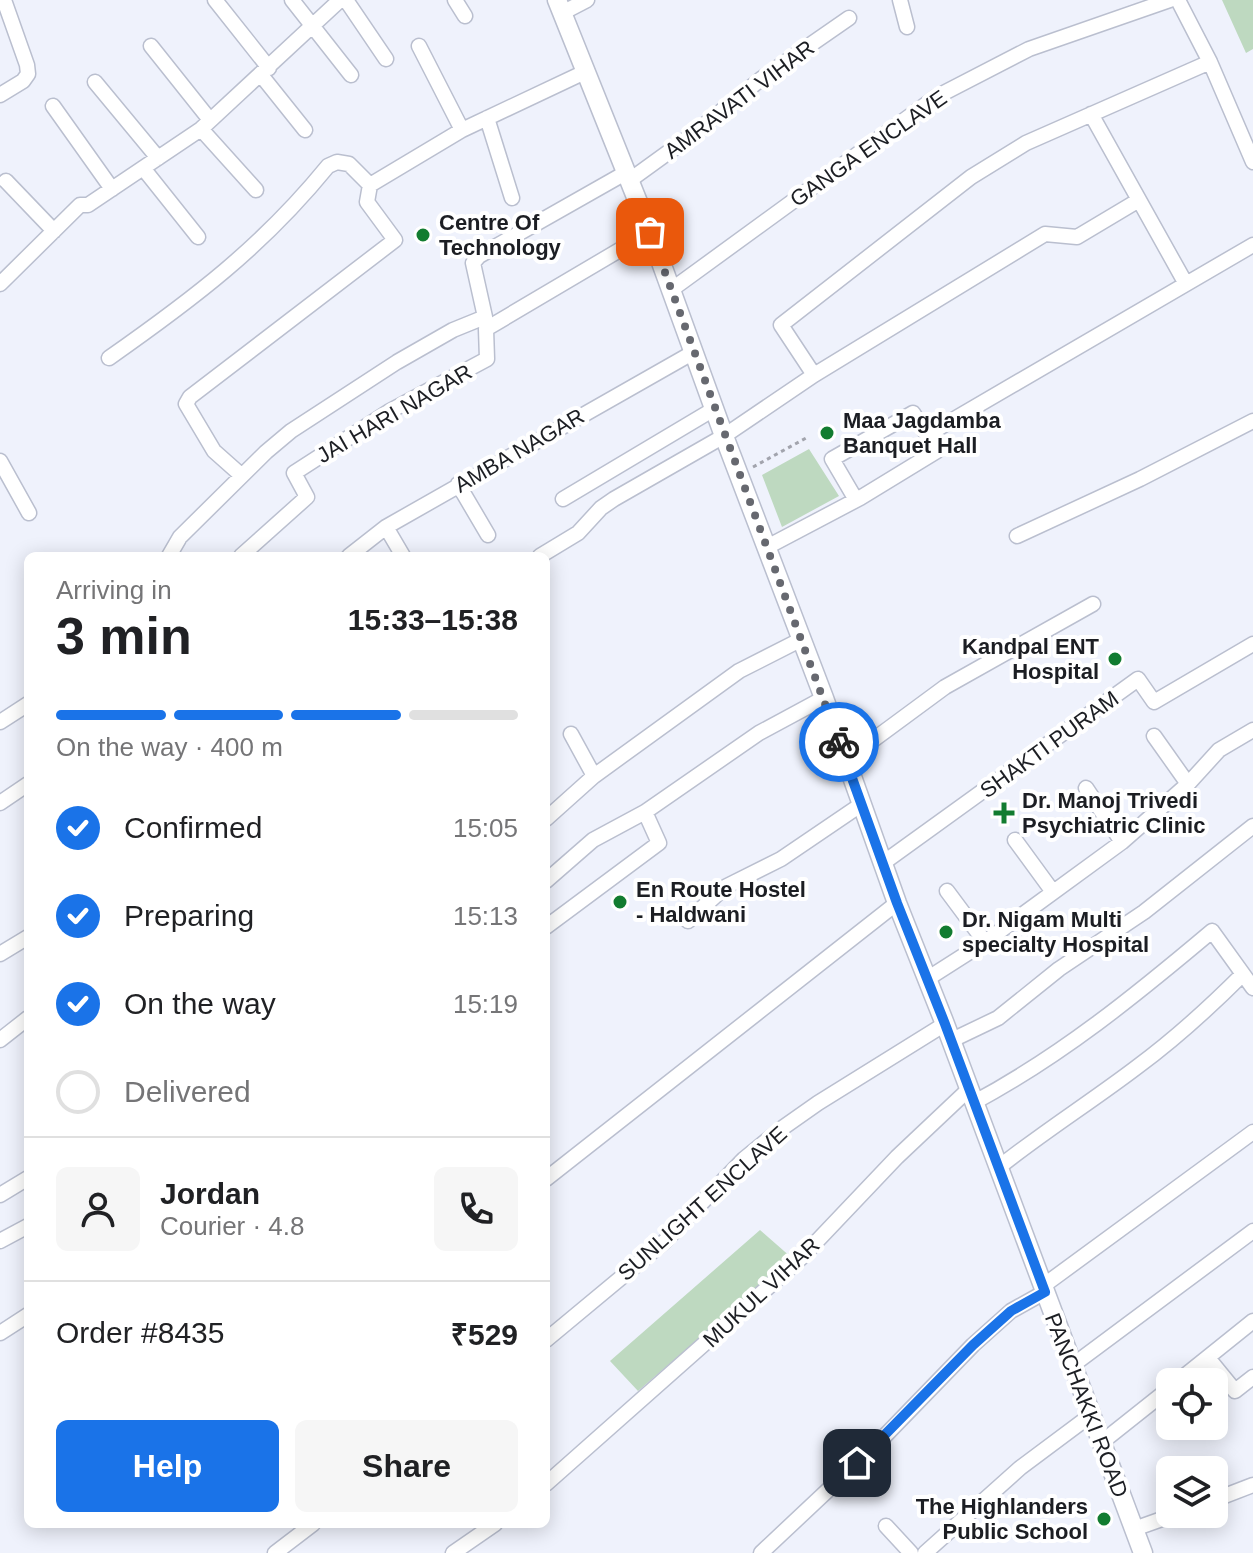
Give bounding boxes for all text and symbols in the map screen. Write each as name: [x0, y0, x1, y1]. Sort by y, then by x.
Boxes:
street label: AMRAVATI VIHAR: [660, 35, 819, 164]
street label: GANGA ENCLAVE: [785, 85, 951, 212]
pin: [616, 198, 684, 266]
place label: Centre Of Technology: [439, 210, 562, 260]
icon: bag: [628, 210, 672, 254]
marker: Centre Of Technology: [414, 226, 432, 244]
street label: JAI HARI NAGAR: [312, 359, 476, 468]
street label: AMBA NAGAR: [450, 403, 588, 498]
place label: Maa Jagdamba Banquet Hall: [843, 408, 1001, 458]
marker: Maa Jagdamba Banquet Hall: [818, 424, 836, 442]
text: Arriving in: [56, 575, 172, 605]
text: 15:33–15:38: [348, 603, 518, 636]
text: 3 min: [56, 607, 192, 665]
place label: Kandpal ENT Hospital: [962, 634, 1100, 684]
marker: Kandpal ENT Hospital: [1106, 650, 1124, 668]
street label: SHAKTI PURAM: [975, 686, 1123, 803]
courier: [799, 702, 879, 782]
icon: bike: [817, 720, 861, 764]
text: On the way · 400 m: [56, 732, 283, 762]
place label: Dr. Manoj Trivedi Psychiatric Clinic: [1022, 788, 1205, 838]
marker: Dr. Manoj Trivedi Psychiatric Clinic: [993, 802, 1015, 824]
icon: check: [56, 806, 100, 850]
text: Confirmed: [124, 811, 262, 844]
text: 15:05: [453, 813, 518, 843]
place label: En Route Hostel - Haldwani: [636, 877, 806, 927]
marker: En Route Hostel - Haldwani: [611, 893, 629, 911]
icon: check: [56, 894, 100, 938]
text: Preparing: [124, 899, 254, 932]
text: 15:13: [453, 901, 518, 931]
place label: Dr. Nigam Multi specialty Hospital: [962, 907, 1149, 957]
marker: Dr. Nigam Multi specialty Hospital: [937, 923, 955, 941]
icon: check: [56, 982, 100, 1026]
text: On the way: [124, 987, 276, 1020]
text: 15:19: [453, 989, 518, 1019]
text: Delivered: [124, 1075, 251, 1108]
street label: SUNLIGHT ENCLAVE: [613, 1121, 792, 1286]
button: person: [56, 1167, 140, 1251]
button: phone: [434, 1167, 518, 1251]
text: Jordan: [160, 1177, 260, 1210]
text: Courier · 4.8: [160, 1211, 305, 1241]
street label: MUKUL VIHAR: [698, 1232, 825, 1353]
street label: PANCHAKKI ROAD: [1040, 1310, 1133, 1501]
text: Order #8435: [56, 1316, 224, 1349]
text: ₹529: [451, 1318, 518, 1351]
map controls: [1156, 1368, 1228, 1528]
button: locate: [1156, 1368, 1228, 1440]
button: Help: [56, 1420, 279, 1512]
button: Share: [295, 1420, 518, 1512]
pin: [823, 1429, 891, 1497]
icon: home: [835, 1441, 879, 1485]
button: layers: [1156, 1456, 1228, 1528]
place label: The Highlanders Public School: [916, 1494, 1088, 1544]
marker: The Highlanders Public School: [1095, 1510, 1113, 1528]

